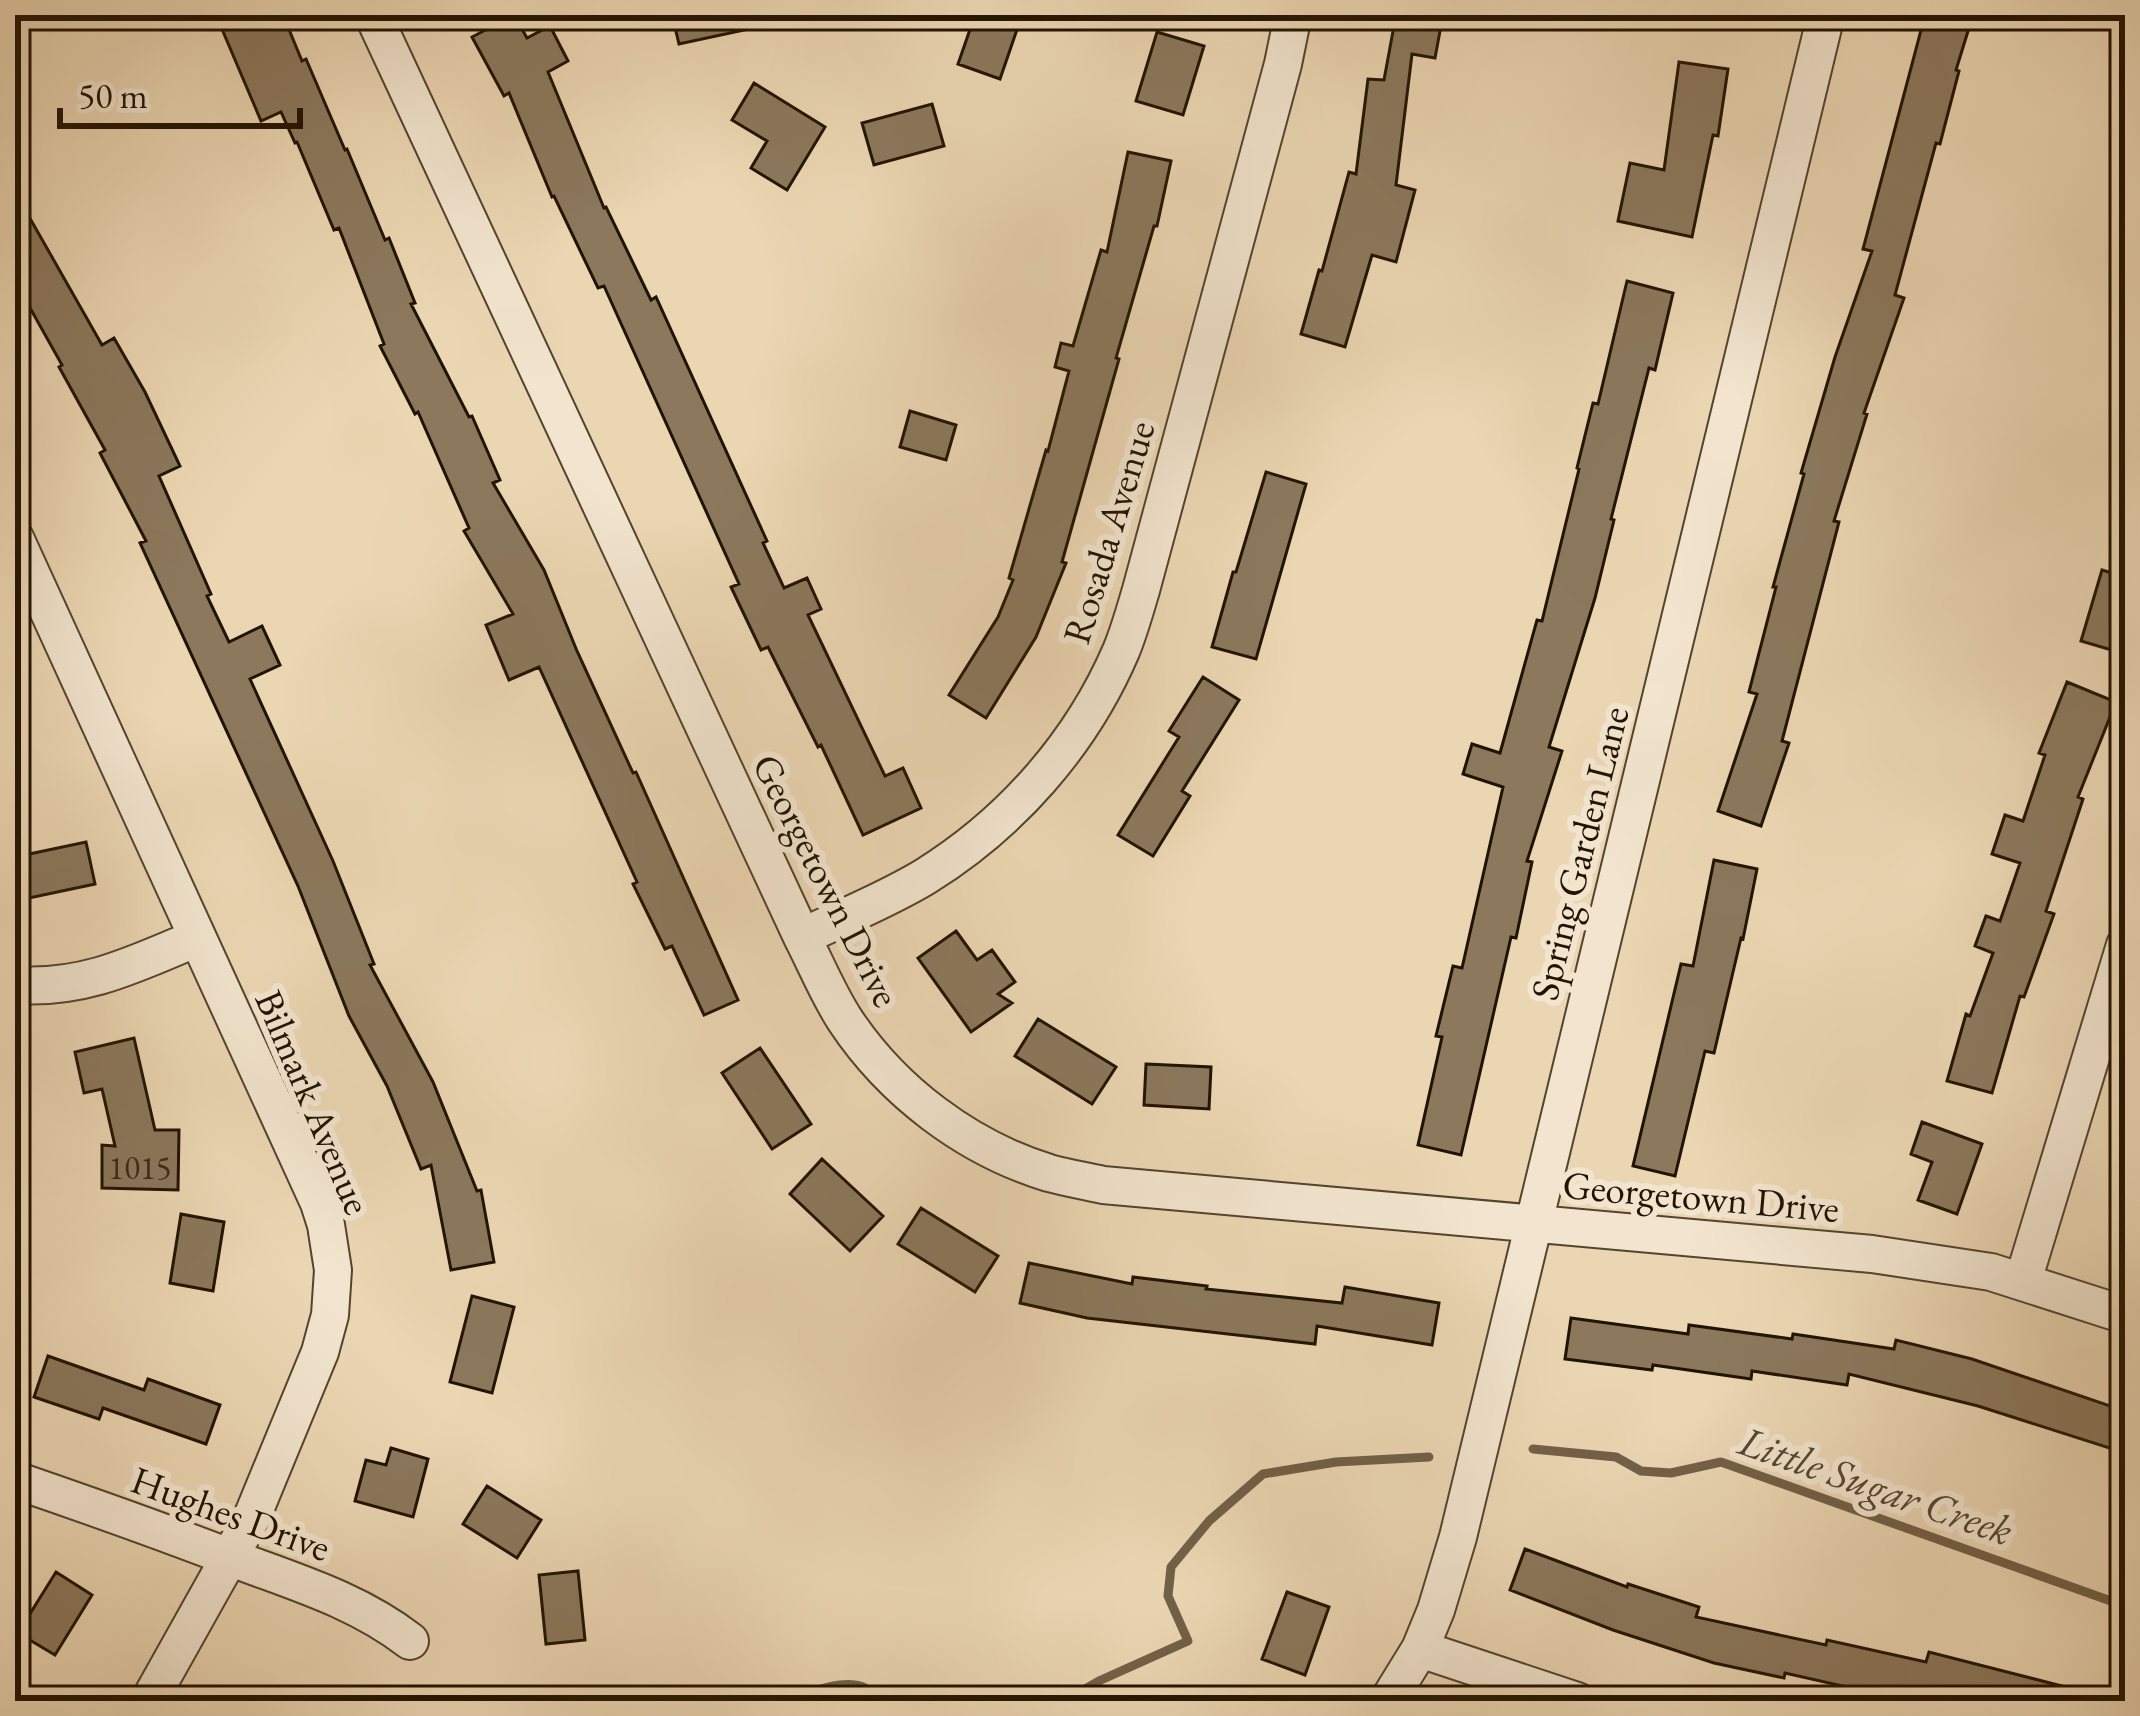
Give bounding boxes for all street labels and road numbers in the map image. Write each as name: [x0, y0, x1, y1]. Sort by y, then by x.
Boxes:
street label: Rosada Avenue: [1050, 415, 1167, 650]
street label: Spring Garden Lane: [1518, 701, 1641, 1005]
street label: Georgetown Drive: [741, 745, 912, 1015]
street label: Bilmark Avenue: [243, 982, 384, 1222]
street label: Georgetown Drive: [1561, 1159, 1841, 1234]
street label: Hughes Drive: [124, 1454, 337, 1573]

